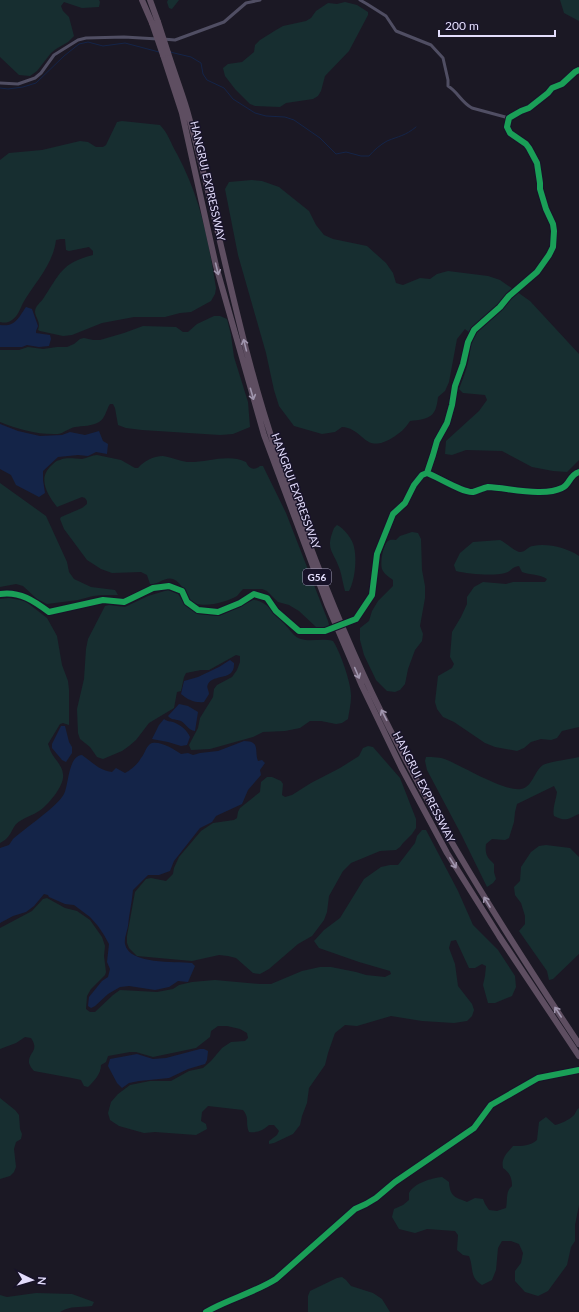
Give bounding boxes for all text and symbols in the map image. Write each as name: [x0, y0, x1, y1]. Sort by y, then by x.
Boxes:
scale bar: [439, 12, 555, 38]
text: 200 m: [445, 18, 479, 33]
street label: HANGRUI EXPRESSWAY: [188, 120, 229, 242]
one-way arrow: [214, 262, 222, 275]
one-way arrow: [240, 339, 248, 352]
one-way arrow: [249, 387, 256, 400]
street label: HANGRUI EXPRESSWAY: [269, 431, 324, 551]
road number: G56: [303, 569, 331, 585]
one-way arrow: [353, 666, 361, 678]
one-way arrow: [379, 710, 387, 722]
street label: HANGRUI EXPRESSWAY: [391, 729, 458, 845]
one-way arrow: [450, 857, 458, 869]
one-way arrow: [483, 896, 491, 908]
one-way arrow: [553, 1006, 561, 1018]
north arrow: [12, 1260, 52, 1300]
text: N: [36, 1276, 49, 1286]

